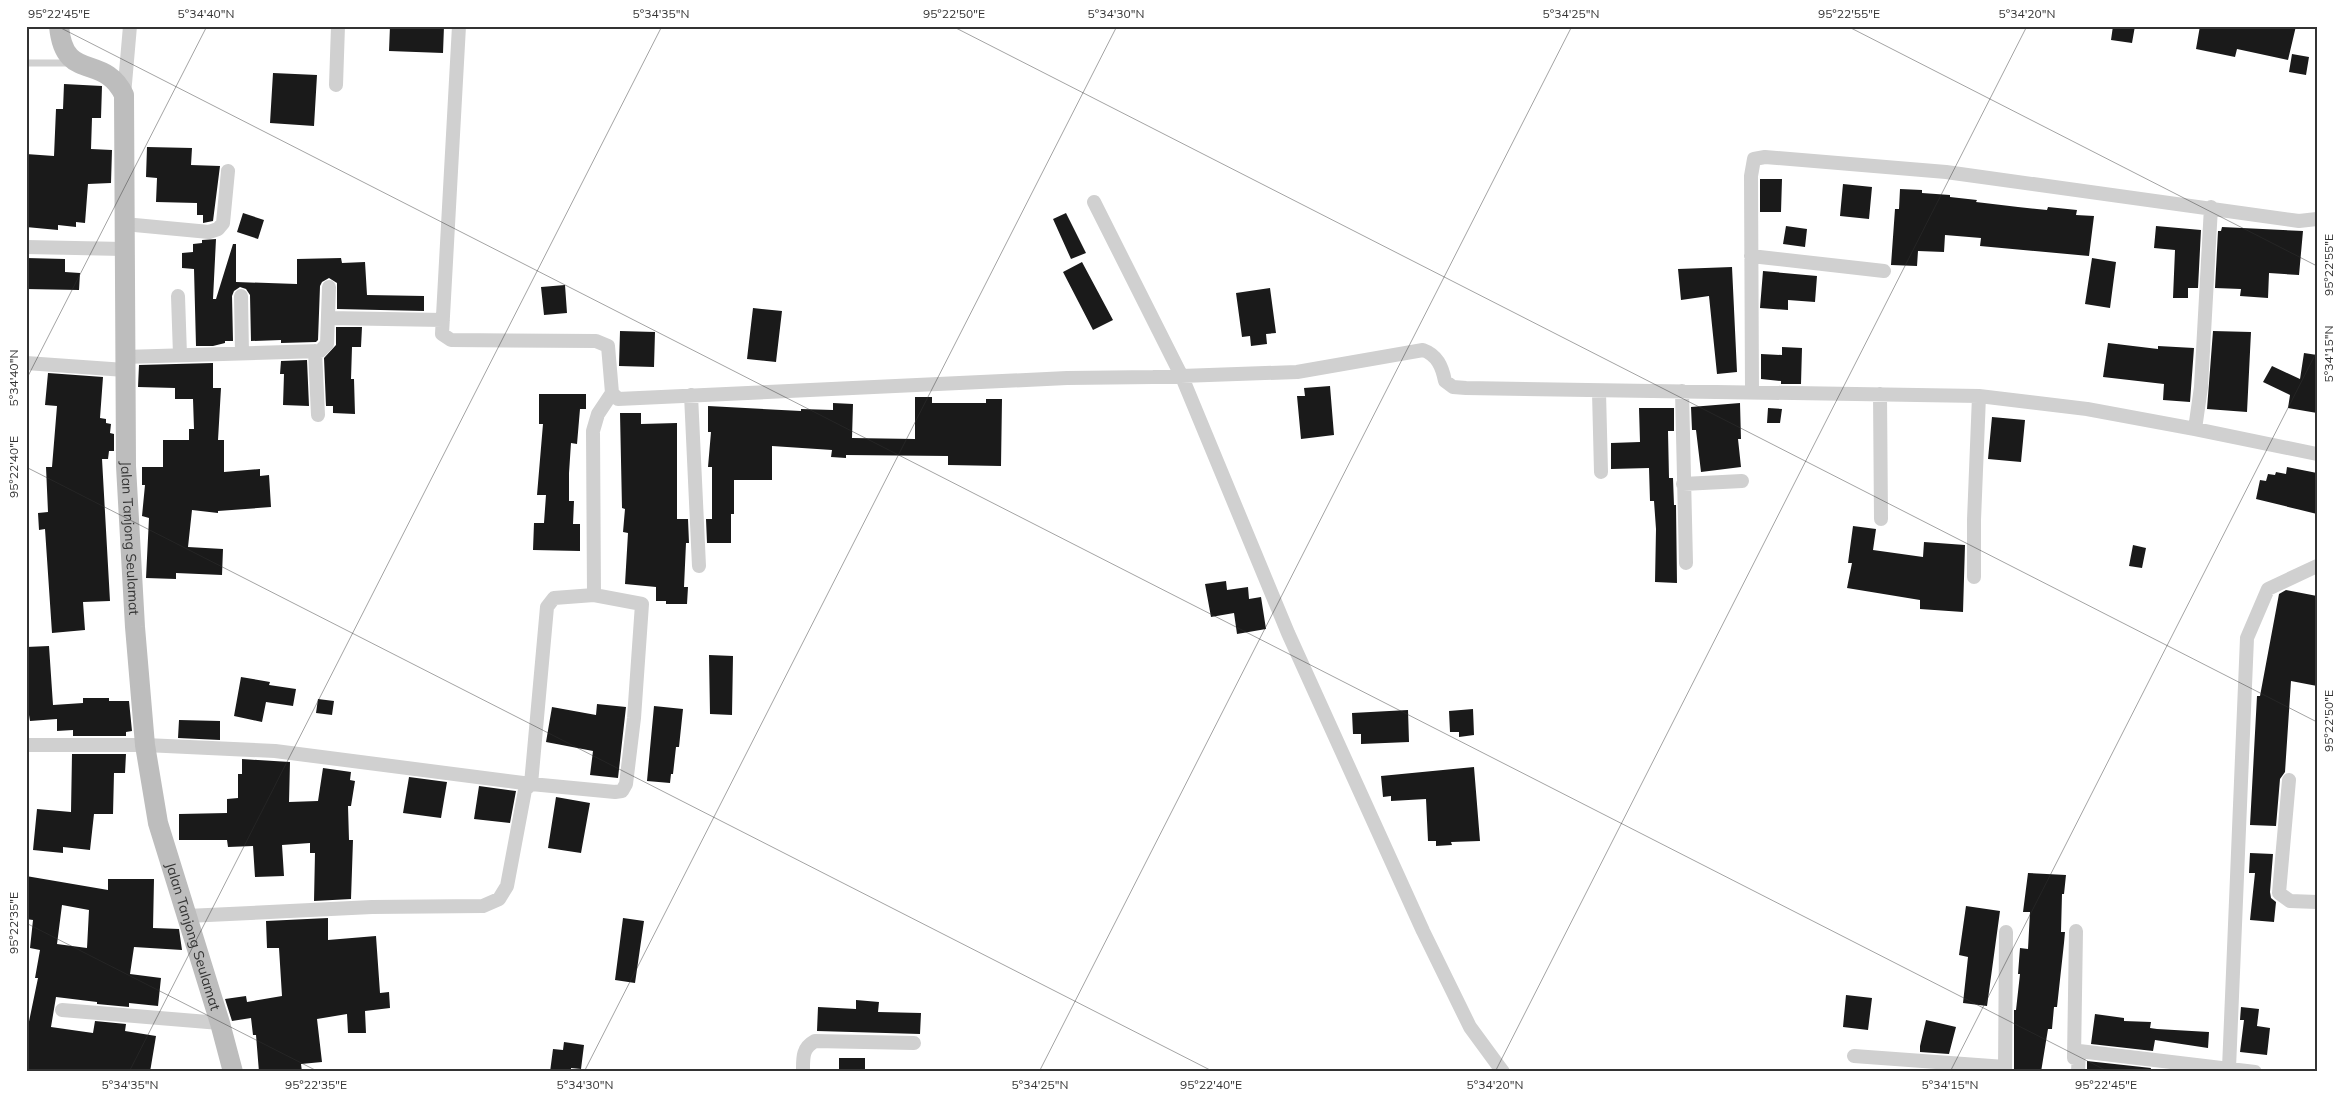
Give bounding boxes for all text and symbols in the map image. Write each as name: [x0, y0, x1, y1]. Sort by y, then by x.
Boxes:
text: 95°22'45"E: [28, 6, 90, 21]
text: 5°34'40"N: [178, 6, 234, 21]
text: 5°34'35"N: [633, 6, 689, 21]
text: 95°22'50"E: [923, 6, 985, 21]
text: 5°34'30"N: [1088, 6, 1144, 21]
text: 5°34'25"N: [1543, 6, 1599, 21]
text: 95°22'55"E: [1818, 6, 1880, 21]
text: 5°34'20"N: [1999, 6, 2055, 21]
text: 95°22'55"E: [2321, 234, 2336, 296]
text: 5°34'15"N: [2321, 326, 2336, 382]
text: 5°34'40"N: [6, 350, 21, 406]
text: 95°22'40"E: [6, 436, 21, 498]
street label: Jalan Tanjong Seulamat: [117, 461, 143, 616]
text: 95°22'50"E: [2321, 690, 2336, 752]
street label: Jalan Tanjong Seulamat: [162, 860, 225, 1013]
text: 95°22'35"E: [6, 892, 21, 954]
text: 5°34'35"N: [102, 1077, 158, 1092]
text: 95°22'35"E: [285, 1077, 347, 1092]
text: 5°34'30"N: [557, 1077, 613, 1092]
text: 5°34'25"N: [1012, 1077, 1068, 1092]
text: 95°22'40"E: [1180, 1077, 1242, 1092]
text: 5°34'20"N: [1467, 1077, 1523, 1092]
text: 5°34'15"N: [1922, 1077, 1978, 1092]
text: 95°22'45"E: [2075, 1077, 2137, 1092]

